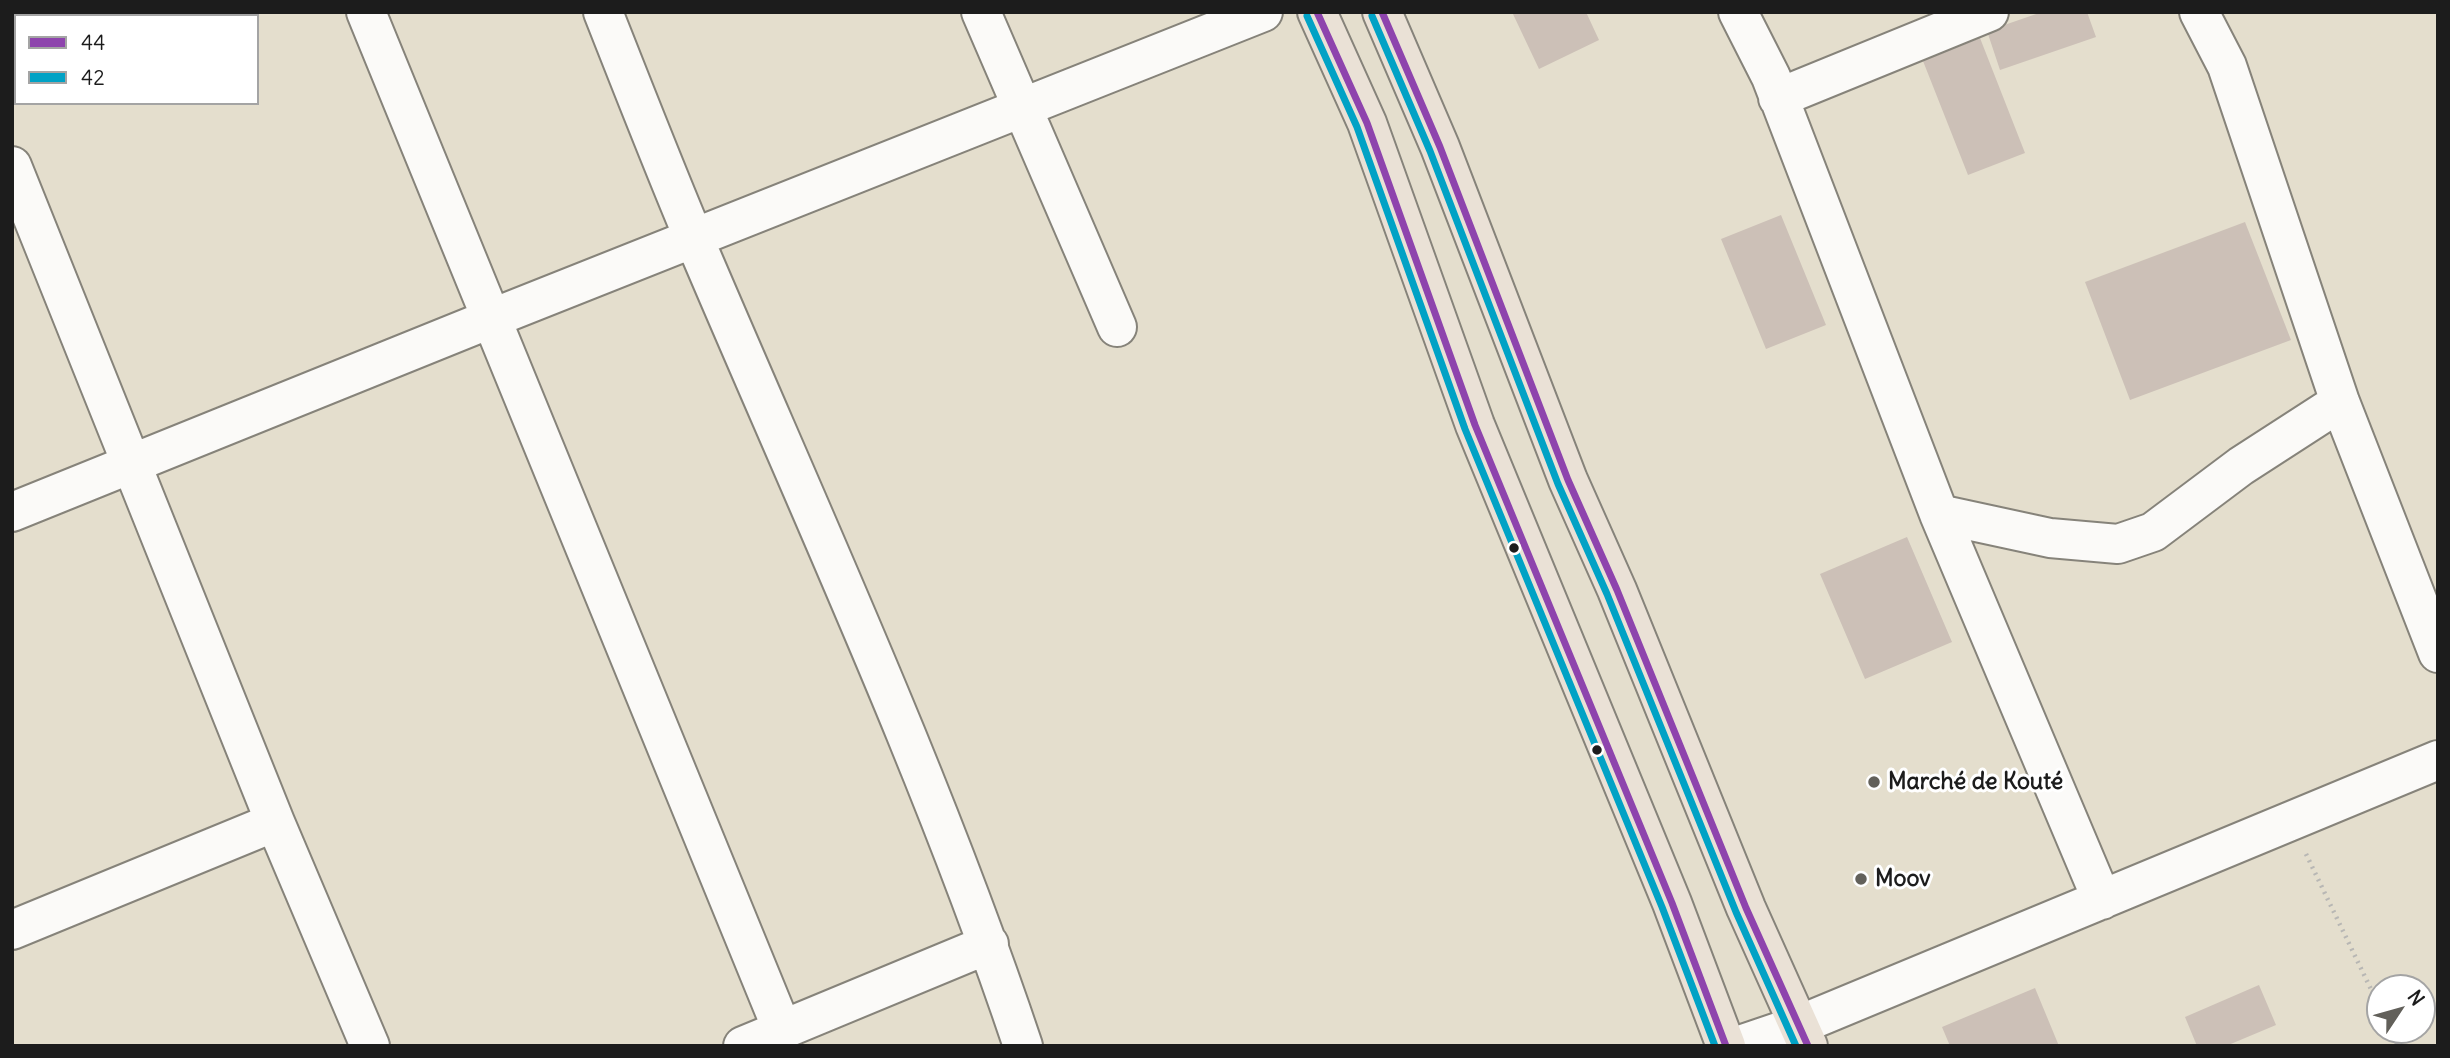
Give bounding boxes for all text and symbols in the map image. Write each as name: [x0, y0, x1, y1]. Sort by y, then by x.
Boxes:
legend: [14, 14, 259, 105]
text: 44: [81, 29, 105, 56]
text: 42: [81, 64, 105, 91]
unlabelled marker: [1507, 541, 1521, 555]
unlabelled marker: [1590, 743, 1604, 757]
place label: Marché de Kouté: [1888, 768, 2063, 796]
marker: Marché de Kouté: [1866, 774, 1882, 790]
place label: Moov: [1875, 865, 1930, 893]
marker: Moov: [1853, 871, 1869, 887]
north arrow: [2366, 974, 2436, 1044]
text: N: [2403, 985, 2430, 1010]

